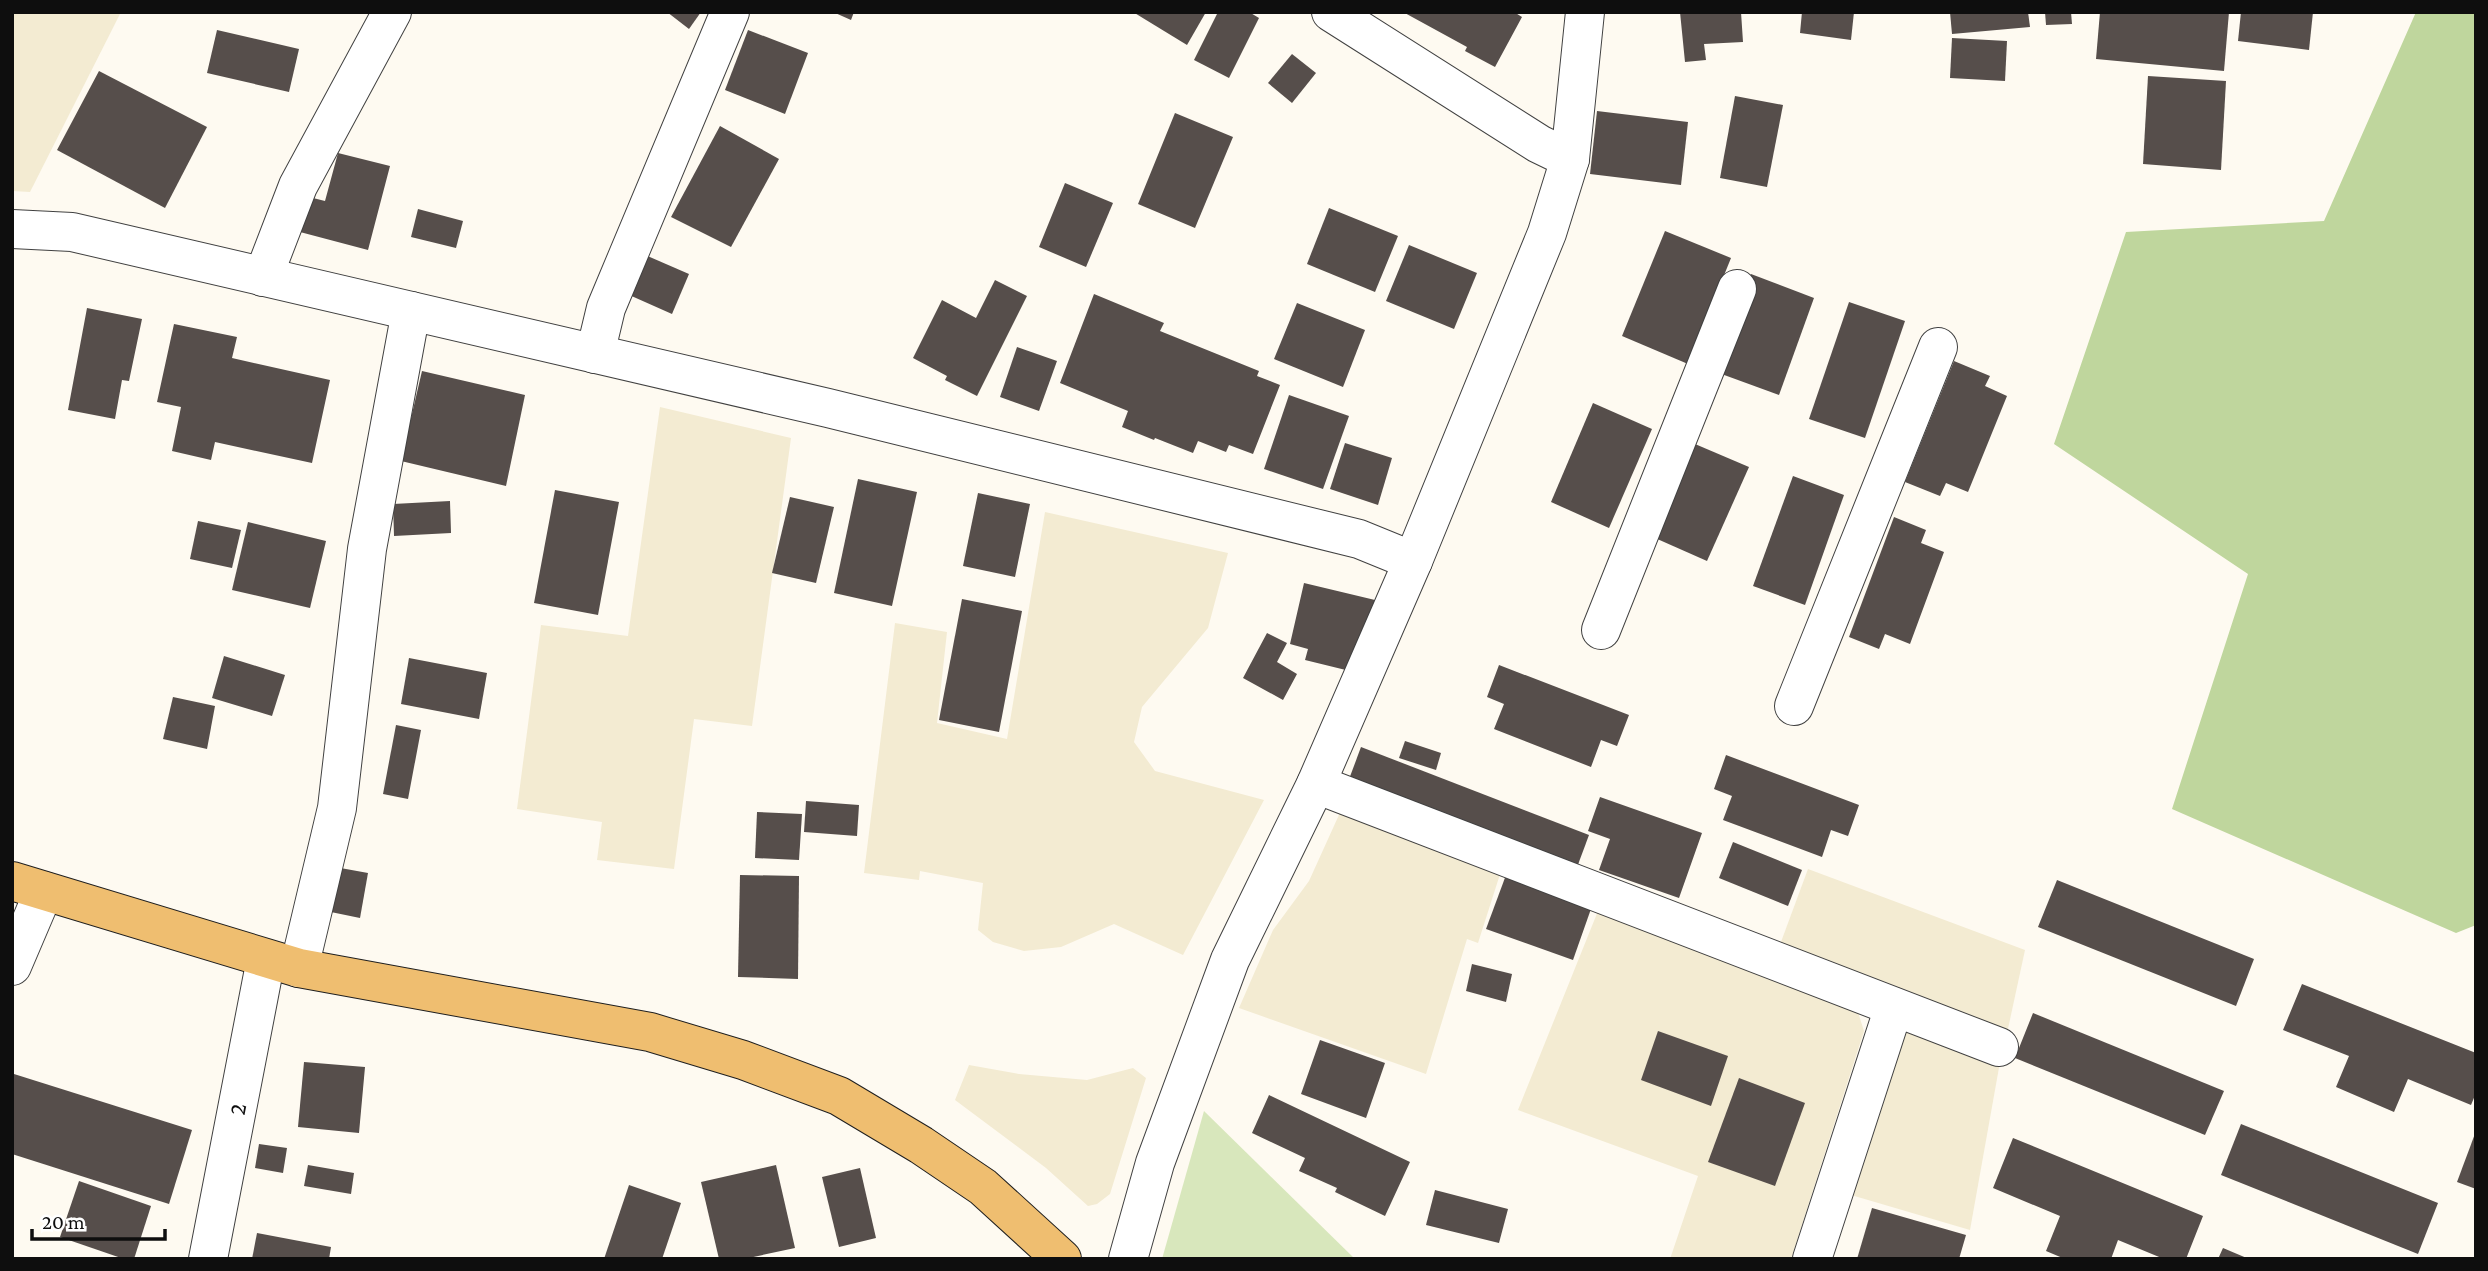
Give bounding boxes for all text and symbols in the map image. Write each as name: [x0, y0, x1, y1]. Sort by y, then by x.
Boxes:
street label: 2: [223, 1101, 251, 1117]
scale bar: [32, 1198, 164, 1242]
text: 20 m: [42, 1210, 85, 1234]

